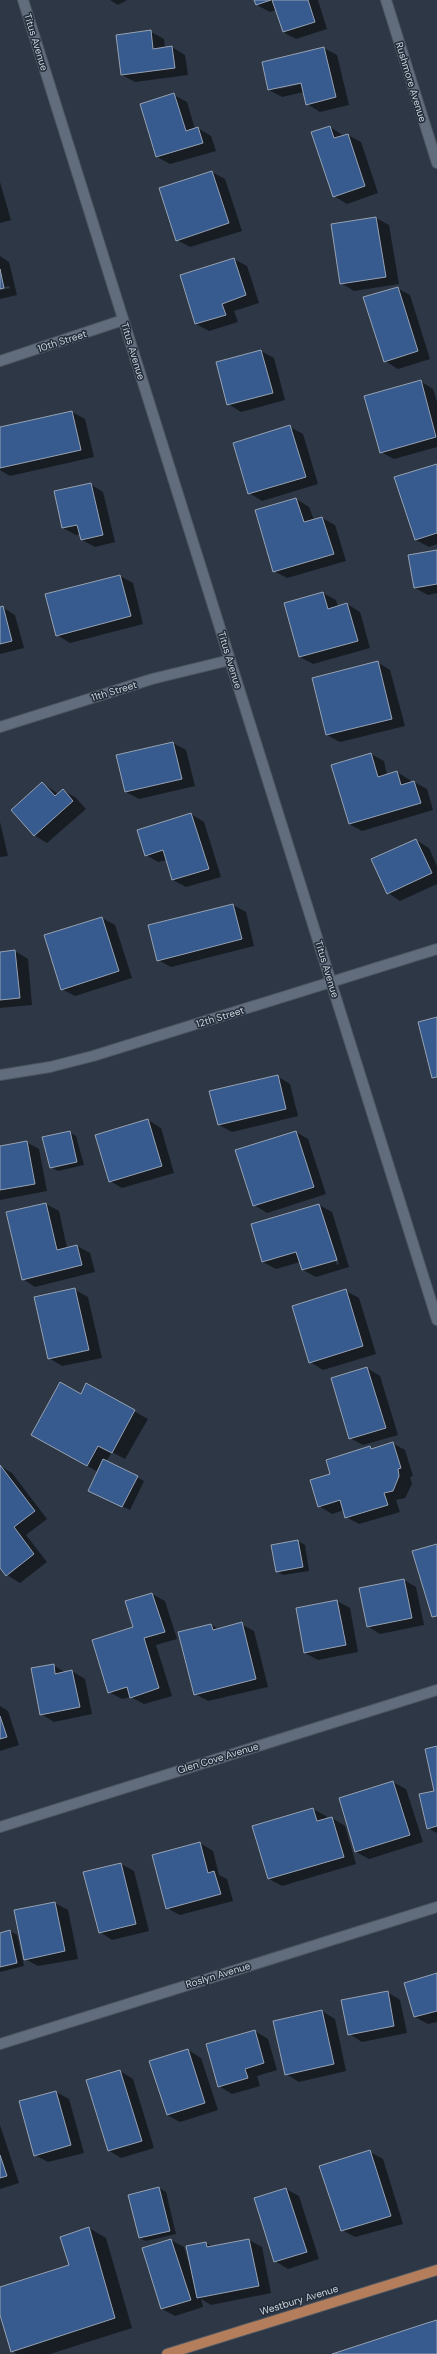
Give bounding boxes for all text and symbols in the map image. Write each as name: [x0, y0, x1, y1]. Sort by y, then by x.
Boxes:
street label: Titus Avenue: [21, 12, 51, 73]
street label: Rushmore Avenue: [393, 40, 429, 124]
street label: Titus Avenue: [118, 321, 148, 382]
street label: 10th Street: [36, 327, 88, 355]
street label: Titus Avenue: [215, 630, 245, 691]
street label: 11th Street: [90, 678, 138, 704]
street label: Titus Avenue: [312, 939, 342, 1000]
street label: 12th Street: [194, 1004, 246, 1030]
street label: Glen Cove Avenue: [176, 1739, 260, 1777]
street label: Roslyn Avenue: [184, 1959, 252, 1991]
street label: Westbury Avenue: [258, 2282, 340, 2318]

